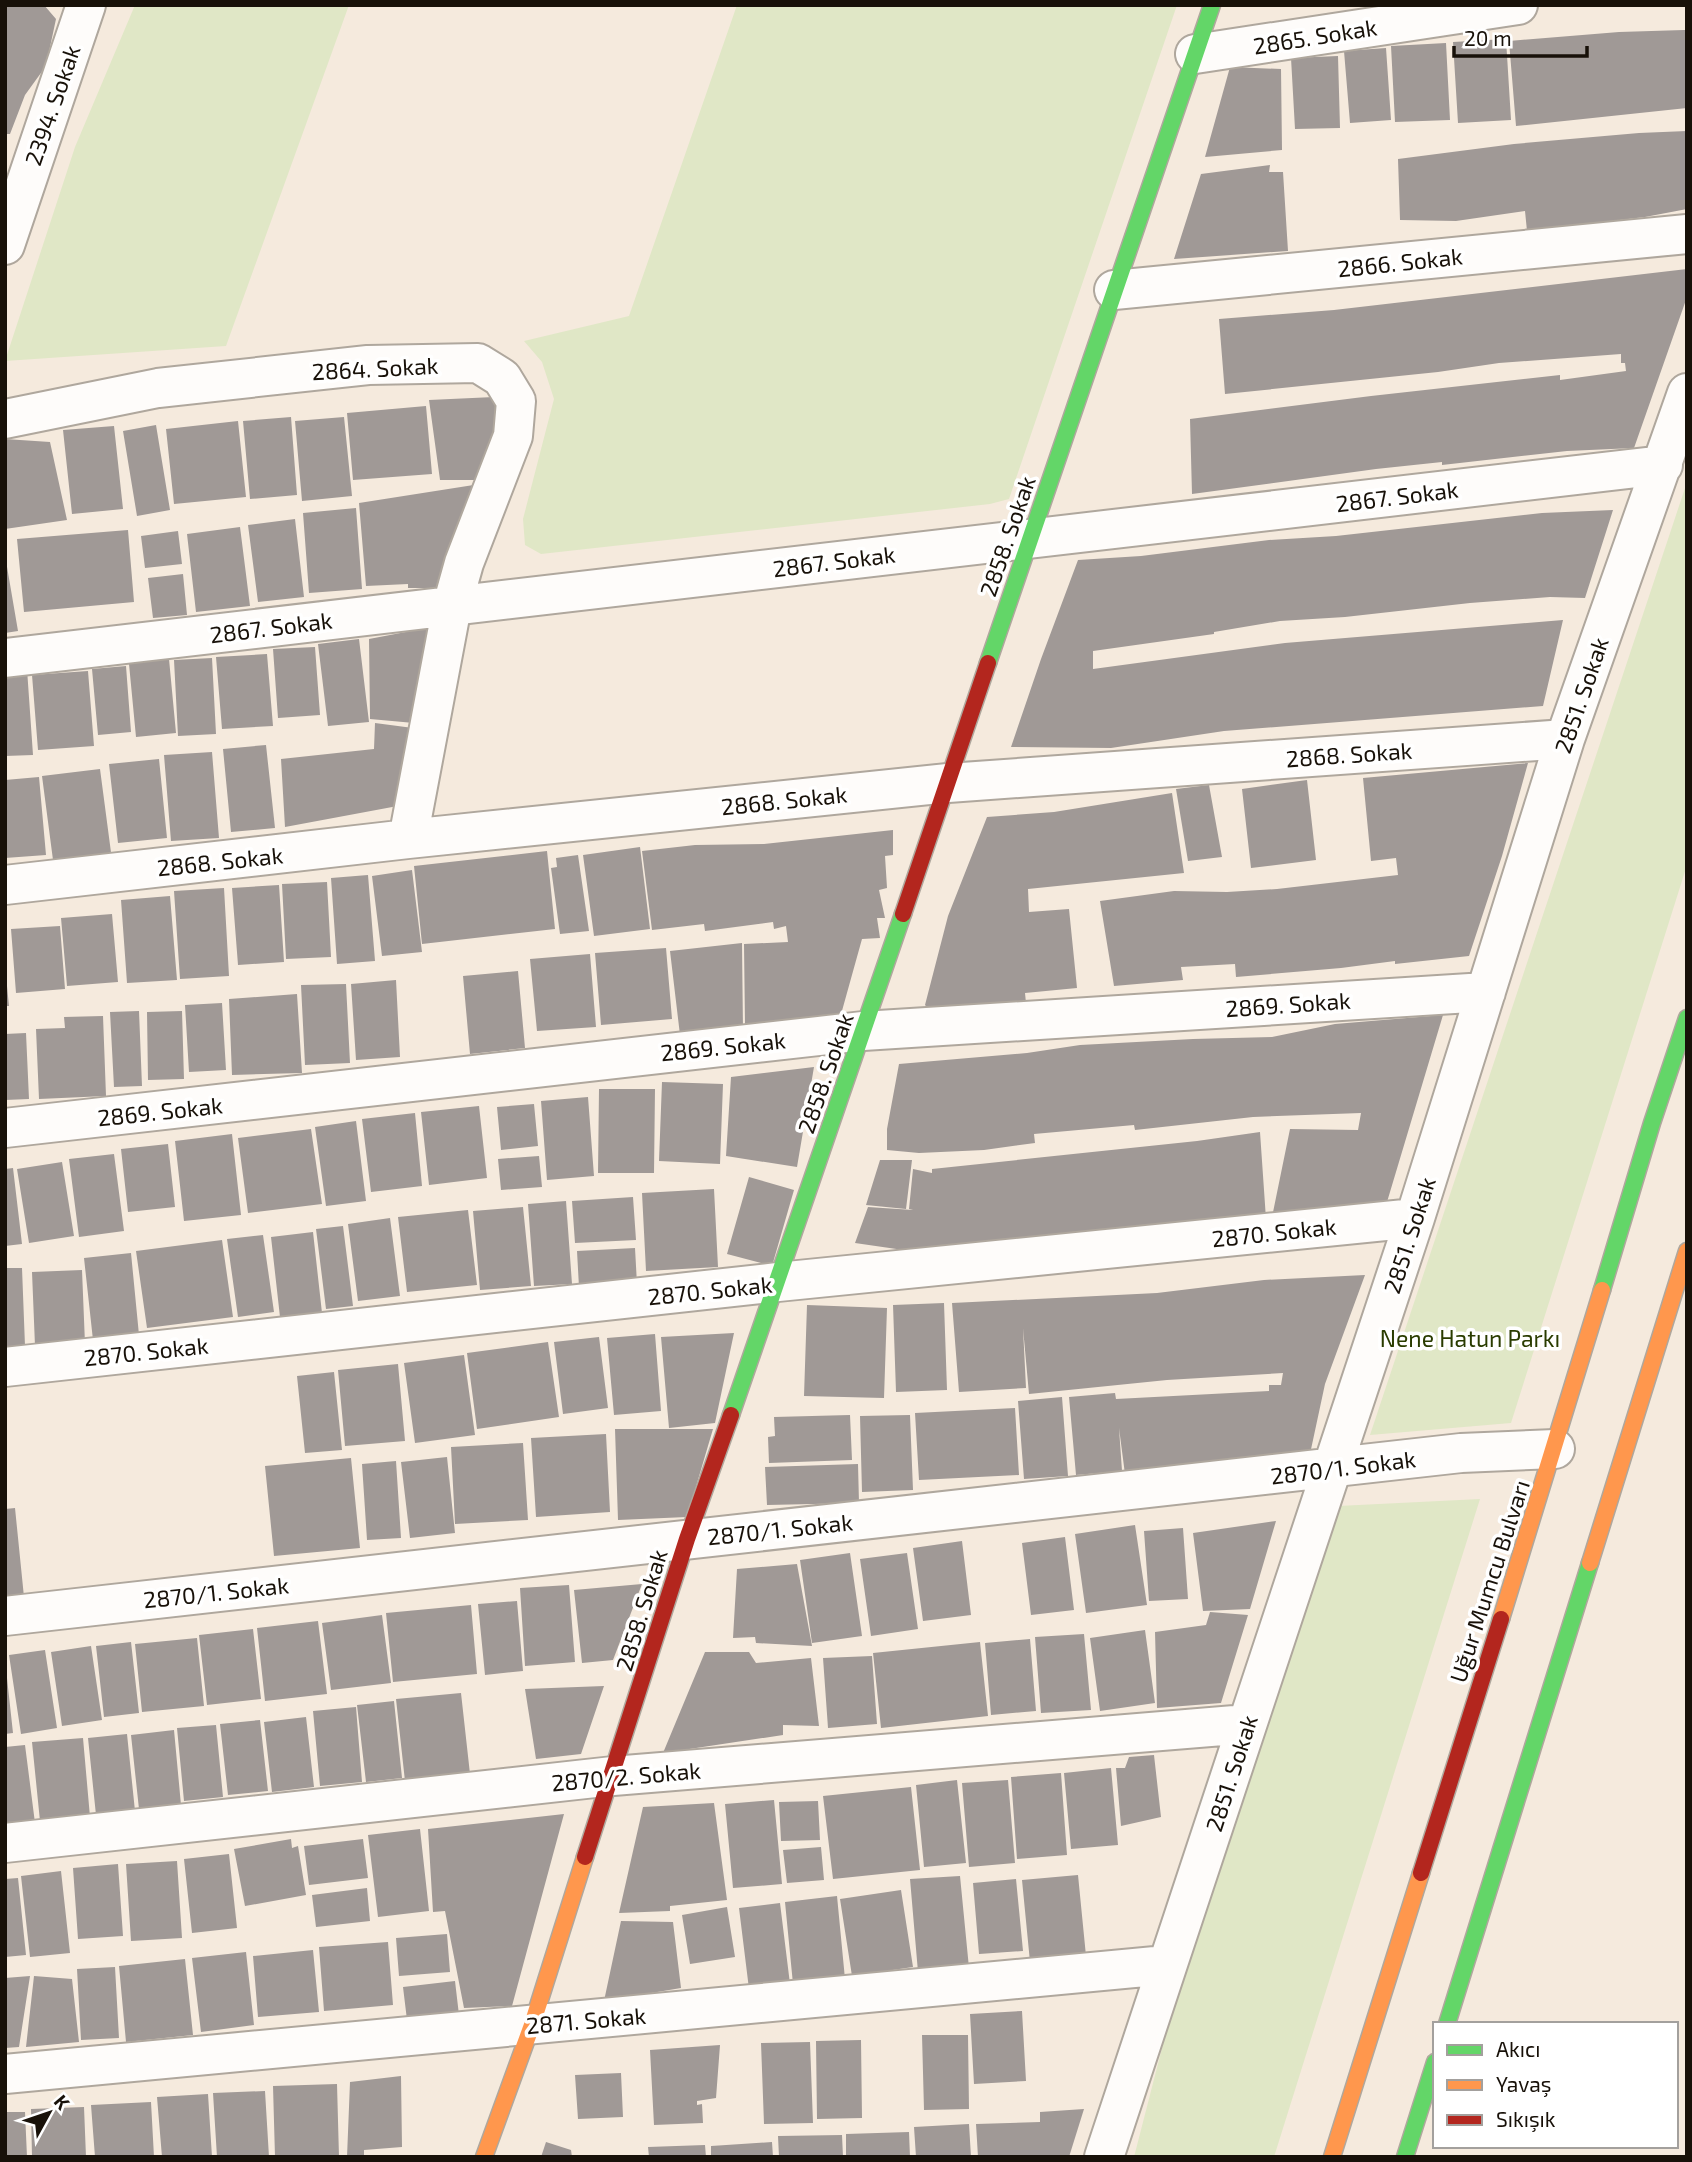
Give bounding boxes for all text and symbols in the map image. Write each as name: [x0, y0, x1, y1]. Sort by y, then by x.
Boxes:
street label: 2865. Sokak: [1251, 12, 1379, 60]
scale bar: [1454, 14, 1587, 58]
text: 20 m: [1464, 25, 1512, 50]
street label: 2394. Sokak: [18, 41, 86, 169]
street label: 2866. Sokak: [1336, 241, 1464, 282]
street label: 2864. Sokak: [311, 351, 439, 385]
street label: 2858. Sokak: [973, 472, 1041, 600]
street label: 2867. Sokak: [1334, 475, 1460, 517]
street label: 2867. Sokak: [771, 540, 897, 582]
street label: 2867. Sokak: [208, 606, 334, 648]
street label: 2851. Sokak: [1548, 633, 1614, 757]
street label: 2868. Sokak: [1285, 736, 1413, 772]
street label: 2868. Sokak: [720, 779, 849, 821]
street label: 2868. Sokak: [156, 840, 285, 882]
street label: 2869. Sokak: [1224, 986, 1352, 1022]
street label: 2858. Sokak: [791, 1009, 859, 1137]
street label: 2869. Sokak: [659, 1025, 787, 1066]
street label: 2869. Sokak: [96, 1090, 224, 1131]
street label: 2851. Sokak: [1377, 1173, 1441, 1297]
street label: 2870. Sokak: [1210, 1212, 1338, 1252]
street label: 2870. Sokak: [646, 1270, 774, 1310]
park label: Nene Hatun Parkı: [1380, 1324, 1560, 1352]
street label: 2870. Sokak: [82, 1331, 210, 1371]
street label: 2870/1. Sokak: [1269, 1444, 1417, 1490]
street label: Uğur Mumcu Bulvarı: [1443, 1476, 1535, 1686]
street label: 2870/1. Sokak: [706, 1507, 854, 1551]
street label: 2858. Sokak: [609, 1546, 673, 1674]
street label: 2870/1. Sokak: [142, 1570, 290, 1614]
street label: 2851. Sokak: [1199, 1711, 1263, 1835]
street label: 2870/2. Sokak: [550, 1756, 702, 1796]
street label: 2871. Sokak: [525, 2001, 647, 2039]
legend: [1433, 2022, 1678, 2148]
text: Akıcı: [1496, 2036, 1540, 2061]
text: Yavaş: [1496, 2071, 1552, 2098]
north arrow: [14, 2078, 84, 2148]
text: K: [50, 2090, 75, 2114]
text: Sıkışık: [1496, 2106, 1556, 2133]

